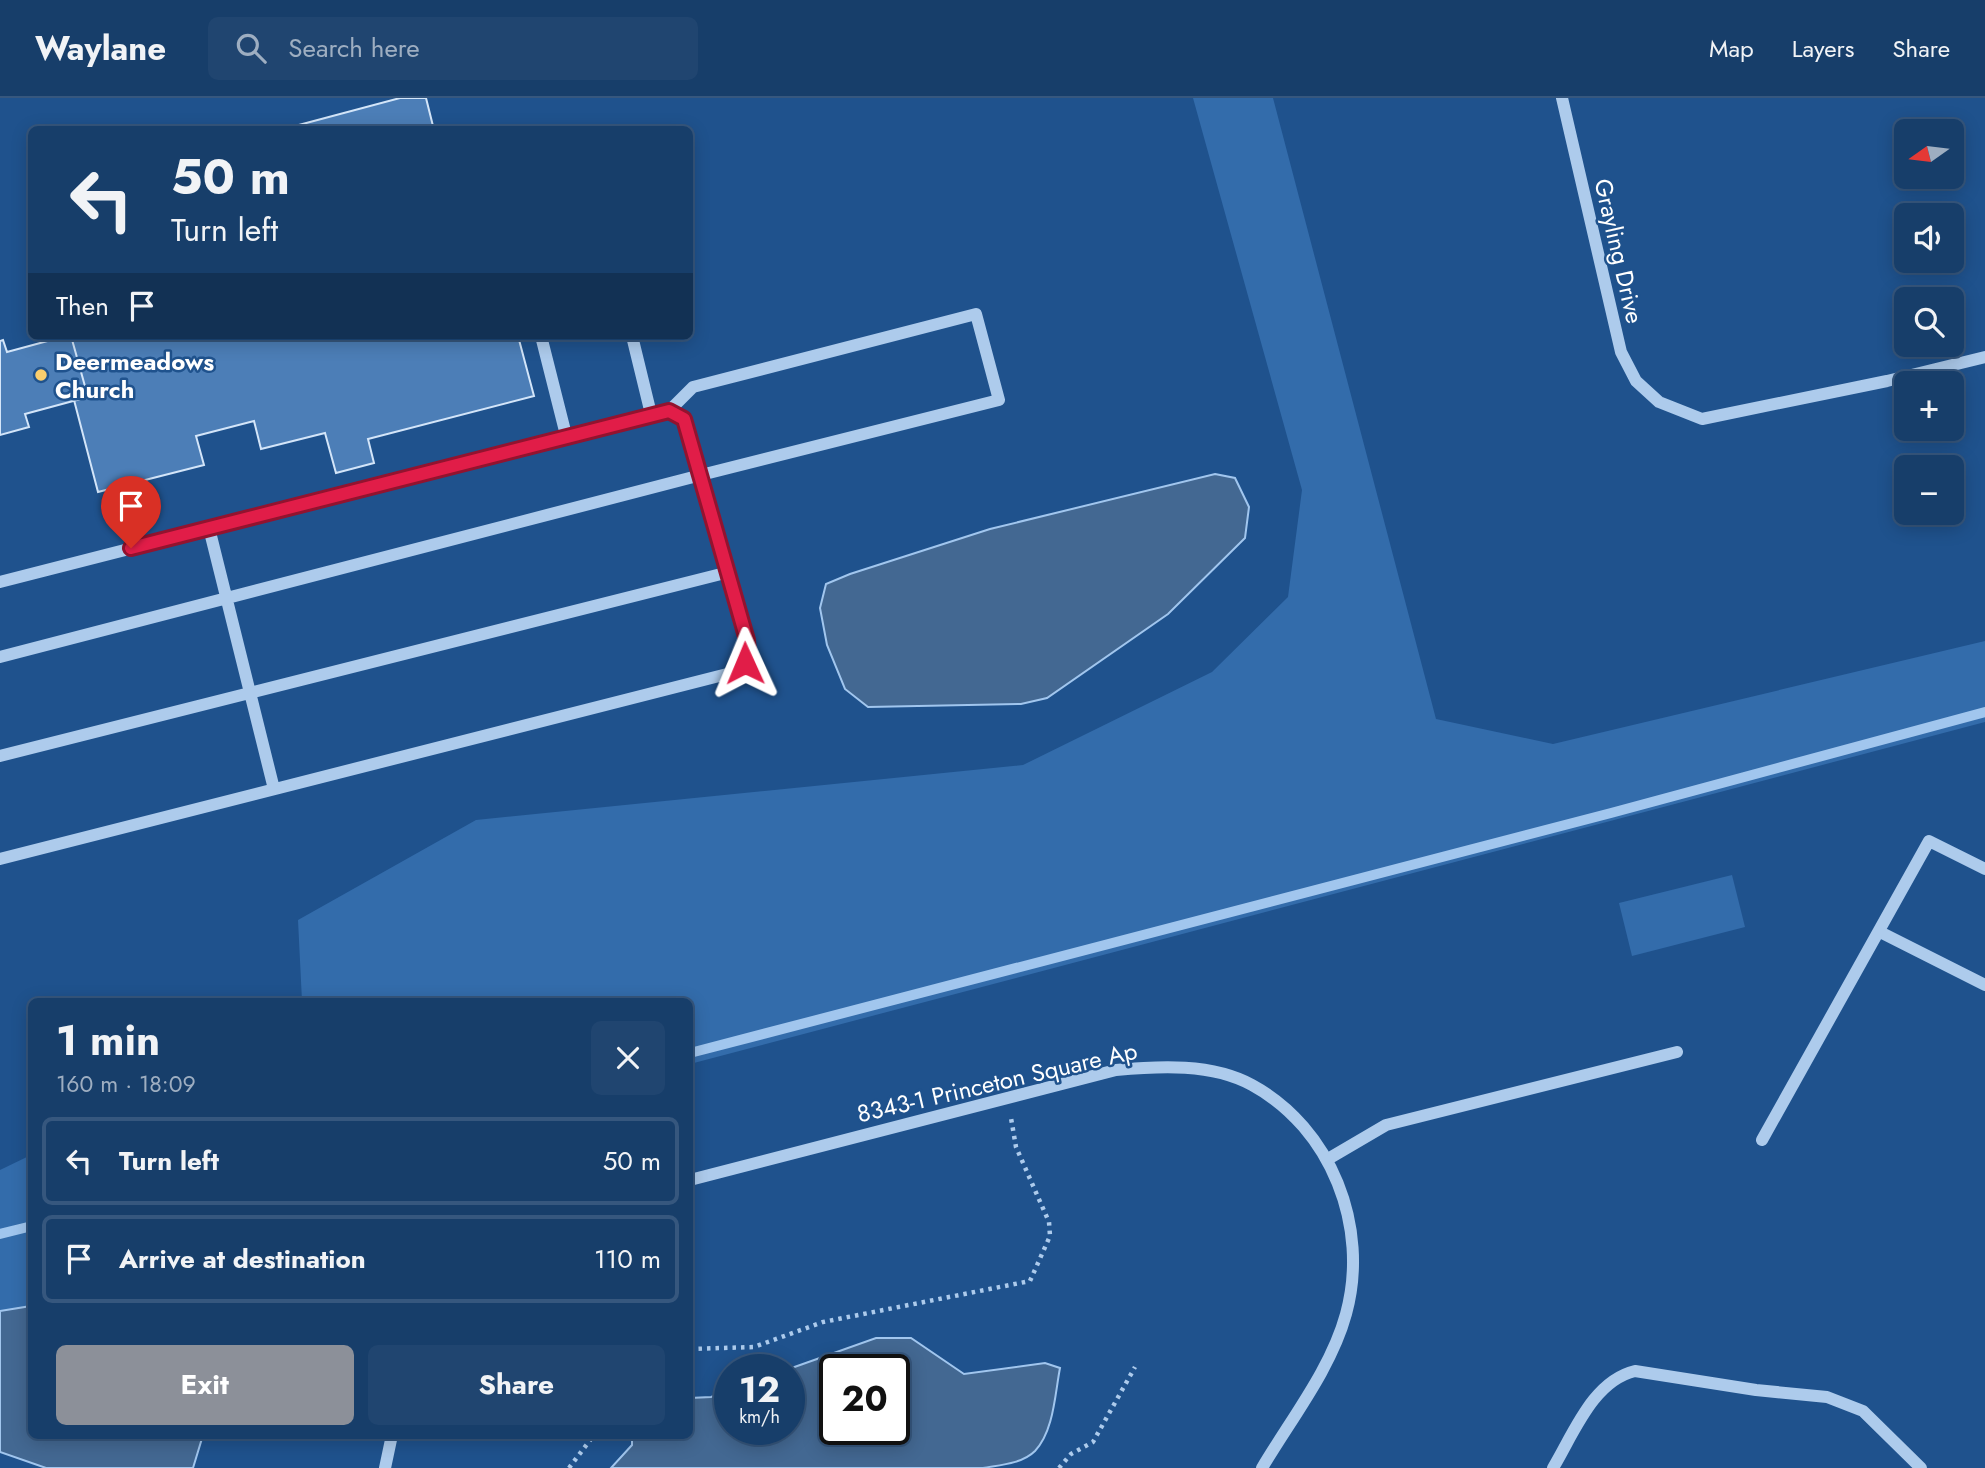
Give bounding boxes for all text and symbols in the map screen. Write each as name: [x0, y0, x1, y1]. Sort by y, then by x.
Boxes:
search box: [208, 17, 698, 80]
text: Waylane: [35, 25, 166, 72]
icon: search: [232, 29, 270, 67]
text: Search here: [288, 29, 420, 67]
text: Map: [1709, 31, 1754, 66]
text: Layers: [1792, 31, 1854, 66]
text: Share: [1892, 31, 1950, 66]
north arrow: [1894, 119, 1964, 189]
map controls: [1894, 119, 1964, 525]
text: 50 m: [171, 142, 290, 212]
icon: left: [56, 154, 147, 245]
street label: Grayling Drive: [1585, 175, 1653, 327]
button: sound: [1894, 203, 1964, 273]
text: Turn left: [171, 207, 278, 253]
text: Then: [56, 287, 109, 325]
icon: arrive: [123, 287, 161, 325]
button: search: [1894, 287, 1964, 357]
place label: Deermeadows Church: [55, 344, 214, 407]
marker: Deermeadows Church: [33, 367, 49, 383]
button: +: [1894, 371, 1964, 441]
button: −: [1894, 455, 1964, 525]
pin: [101, 476, 161, 548]
icon: arrive: [112, 487, 150, 525]
position arrow: [708, 626, 782, 700]
text: 1 min: [56, 1010, 160, 1071]
button: close: [591, 1021, 665, 1095]
street label: 8343-1 Princeton Square Ap: [853, 1033, 1141, 1131]
text: 160 m · 18:09: [56, 1067, 196, 1101]
icon: left: [60, 1142, 98, 1180]
text: Turn left: [119, 1142, 219, 1180]
text: 50 m: [603, 1142, 661, 1180]
icon: arrive: [60, 1240, 98, 1278]
text: Arrive at destination: [119, 1240, 366, 1278]
text: 110 m: [594, 1240, 661, 1278]
button: Exit: [56, 1345, 354, 1425]
button: Share: [368, 1345, 665, 1425]
speed limit sign: 20: [819, 1354, 910, 1445]
text: 12: [739, 1365, 780, 1415]
text: km/h: [739, 1404, 780, 1430]

